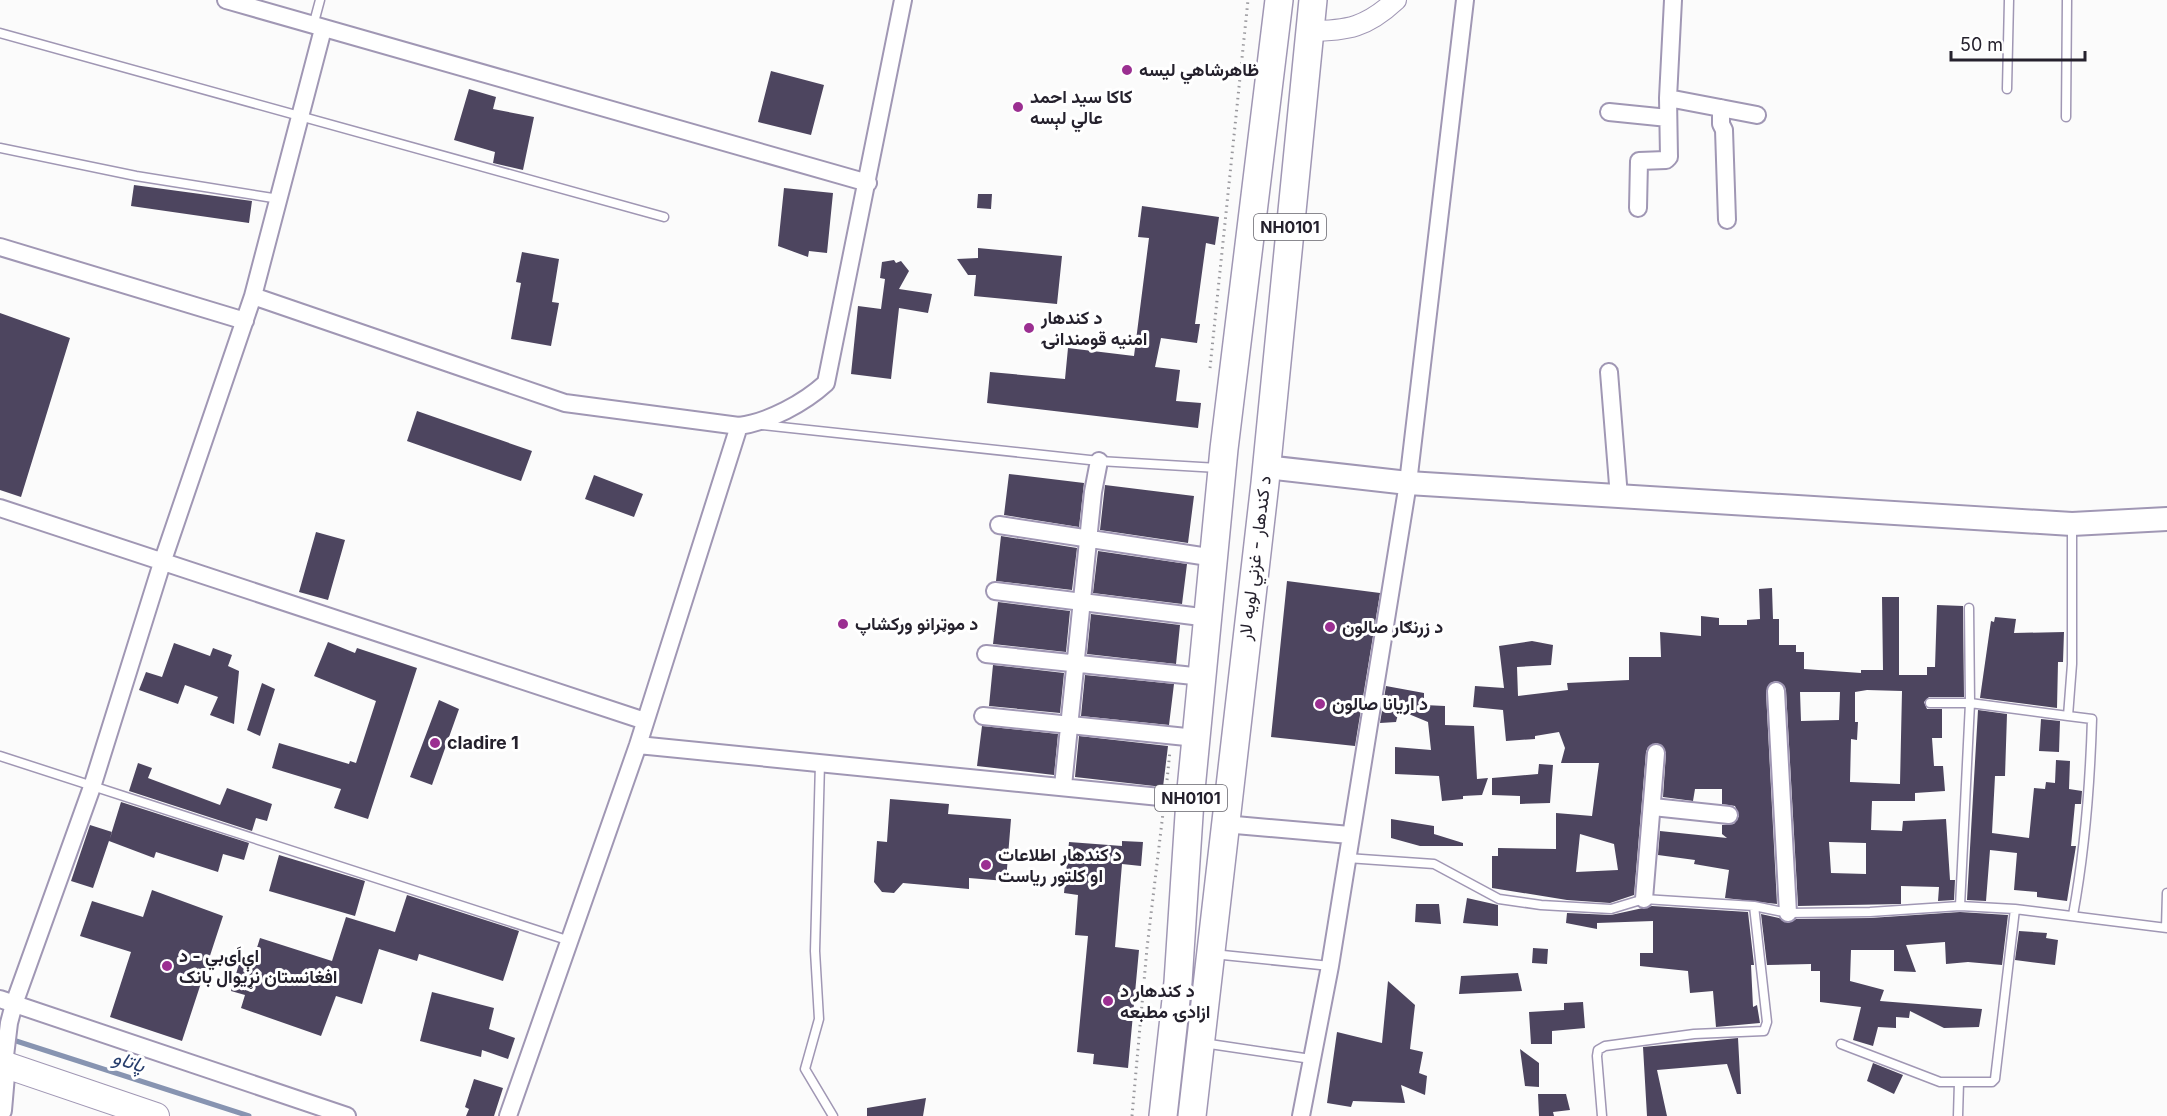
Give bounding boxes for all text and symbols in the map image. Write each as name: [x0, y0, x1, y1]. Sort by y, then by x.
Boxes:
scale bar: [1951, 24, 2084, 62]
text: 50 m: [1960, 34, 2003, 55]
place label: ظاهرشاهي لیسه: [1139, 59, 1259, 85]
marker: ظاهرشاهي لیسه: [1120, 63, 1134, 77]
place label: کاکا سید احمد عالي لېسه: [1030, 86, 1132, 133]
marker: کاکا سید احمد عالي لېسه: [1011, 100, 1025, 114]
road number: NH0101: [1254, 214, 1326, 240]
place label: د کندهار امنيه قومندانۍ: [1040, 307, 1147, 350]
marker: د کندهار امنيه قومندانۍ: [1022, 321, 1036, 335]
street label: د کندهار - غزني لويه لار: [1234, 474, 1280, 643]
place label: د موټرانو ورکشاپ: [855, 613, 978, 636]
place label: د زرنګار صالون: [1342, 616, 1443, 638]
marker: د موټرانو ورکشاپ: [836, 617, 850, 631]
marker: د زرنګار صالون: [1323, 620, 1337, 634]
place label: د اریانا صالون: [1332, 693, 1428, 715]
marker: د اریانا صالون: [1313, 697, 1327, 711]
place label: cladire 1: [447, 732, 519, 753]
marker: cladire 1: [428, 736, 442, 750]
road number: NH0101: [1155, 785, 1227, 811]
place label: د کندهار اطلاعات او کلتور رياست: [998, 844, 1122, 887]
marker: د کندهار اطلاعات او کلتور رياست: [979, 858, 993, 872]
place label: اې‌اَی‌بي - د افغانستان نړیوال بانک: [179, 945, 338, 989]
marker: اې‌اَی‌بي - د افغانستان نړیوال بانک: [160, 959, 174, 973]
place label: د کندهار د ازادۍ مطبعه: [1120, 980, 1210, 1023]
marker: د کندهار د ازادۍ مطبعه: [1101, 994, 1115, 1008]
water label: پاتاو: [109, 1045, 149, 1080]

